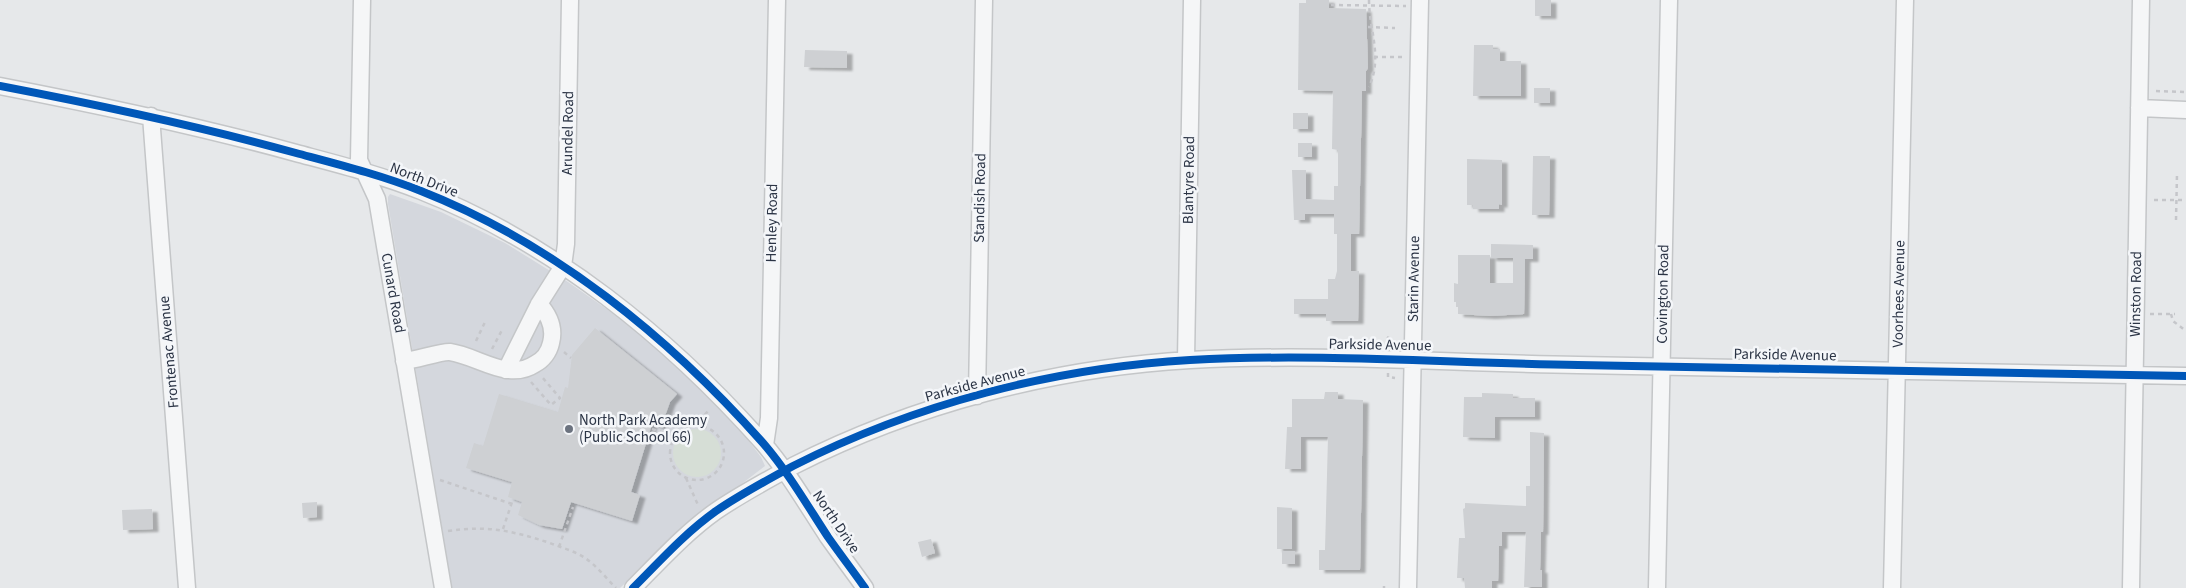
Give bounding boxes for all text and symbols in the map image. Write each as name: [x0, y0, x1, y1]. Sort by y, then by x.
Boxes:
street label: Arundel Road: [557, 91, 579, 175]
street label: Blantyre Road: [1178, 136, 1200, 224]
street label: Standish Road: [969, 153, 991, 243]
street label: North Drive: [387, 157, 461, 203]
street label: Henley Road: [761, 183, 783, 263]
street label: Starin Avenue: [1403, 236, 1425, 322]
street label: Voorhees Avenue: [1888, 240, 1910, 348]
street label: Covington Road: [1652, 244, 1674, 344]
street label: Cunard Road: [376, 251, 410, 335]
street label: Winston Road: [2125, 251, 2147, 337]
street label: Frontenac Avenue: [154, 295, 184, 409]
street label: Parkside Avenue: [1328, 334, 1432, 356]
street label: Parkside Avenue: [1733, 344, 1837, 366]
street label: Parkside Avenue: [923, 361, 1027, 407]
place label: North Park Academy (Public School 66): [579, 410, 707, 448]
marker: North Park Academy (Public School 66): [563, 423, 575, 435]
street label: North Drive: [807, 486, 865, 558]

